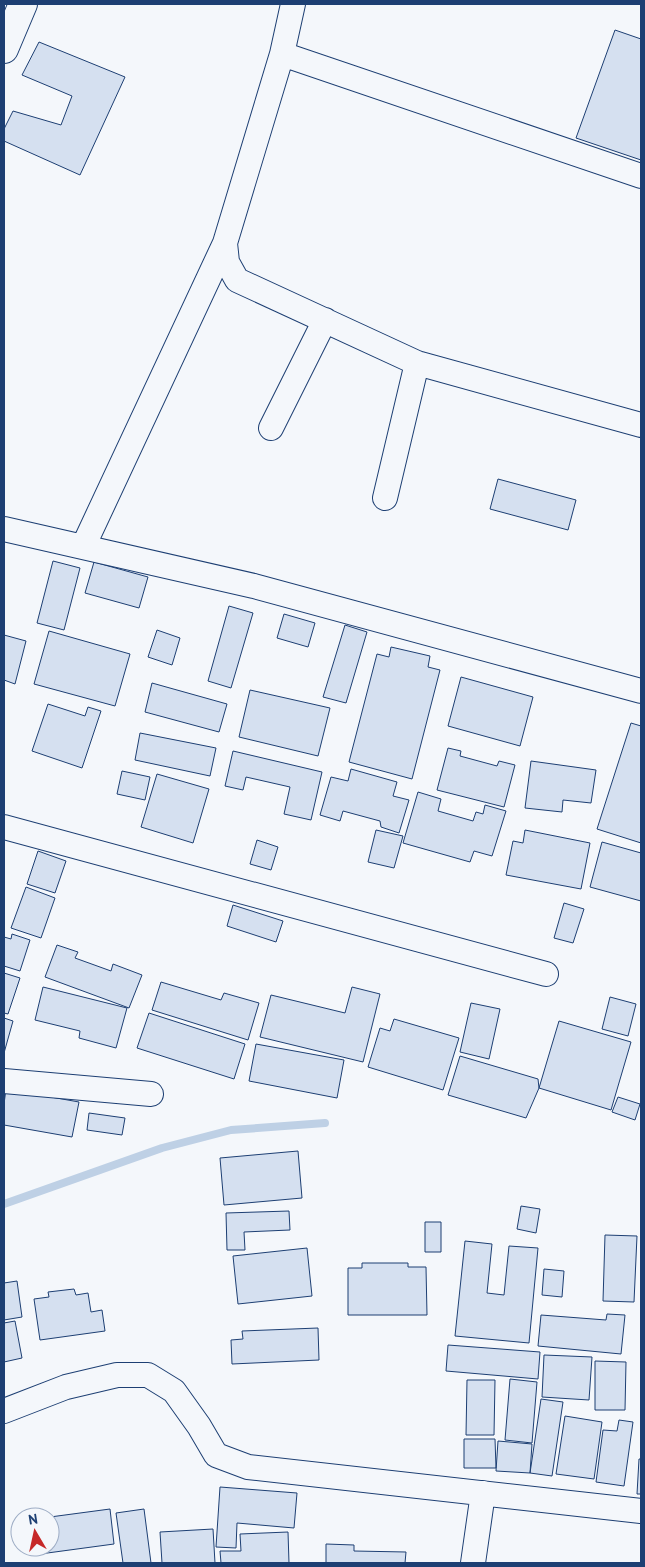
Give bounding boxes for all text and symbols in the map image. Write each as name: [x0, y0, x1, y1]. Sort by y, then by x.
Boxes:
north arrow: [10, 1507, 60, 1557]
text: N: [27, 1510, 39, 1529]

